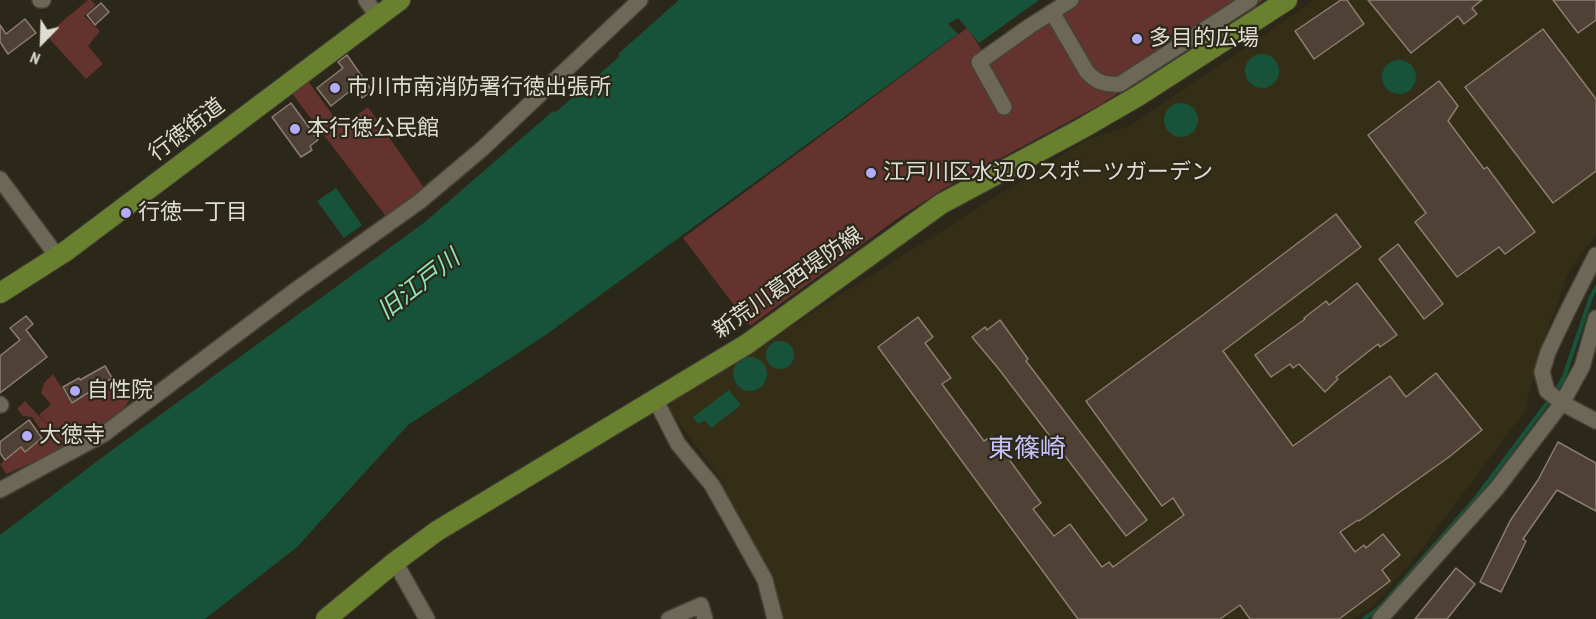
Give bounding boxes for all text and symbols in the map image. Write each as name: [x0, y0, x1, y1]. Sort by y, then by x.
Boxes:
north arrow: [12, 12, 72, 72]
place label: 多目的広場: [1149, 26, 1259, 52]
marker: 多目的広場: [1130, 32, 1144, 46]
text: N: [27, 48, 43, 69]
place label: 市川市南消防署行徳出張所: [347, 75, 611, 101]
marker: 市川市南消防署行徳出張所: [328, 81, 342, 95]
street label: 行徳街道: [144, 93, 230, 167]
place label: 本行徳公民館: [307, 116, 439, 142]
marker: 本行徳公民館: [288, 122, 302, 136]
place label: 江戸川区水辺のスポーツガーデン: [883, 160, 1213, 186]
marker: 江戸川区水辺のスポーツガーデン: [864, 166, 878, 180]
place label: 行徳一丁目: [138, 200, 248, 226]
marker: 行徳一丁目: [119, 206, 133, 220]
street label: 新荒川葛西堤防線: [708, 222, 868, 344]
water label: 旧江戸川: [372, 244, 466, 326]
place label: 自性院: [87, 378, 153, 404]
marker: 自性院: [68, 384, 82, 398]
place label: 大徳寺: [39, 423, 105, 449]
marker: 大徳寺: [20, 429, 34, 443]
district label: 東篠崎: [988, 434, 1066, 466]

